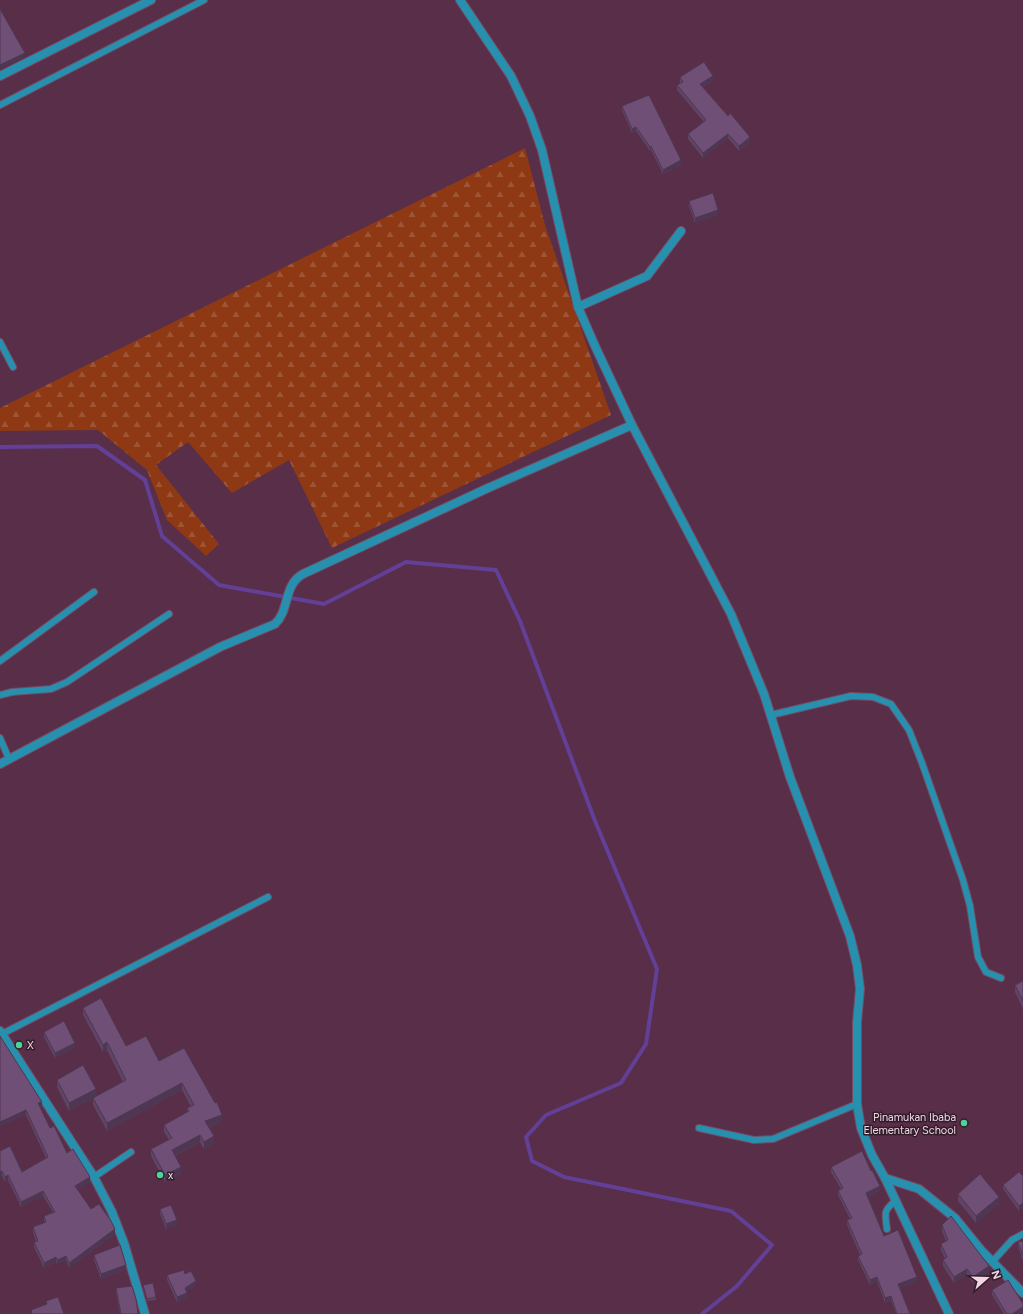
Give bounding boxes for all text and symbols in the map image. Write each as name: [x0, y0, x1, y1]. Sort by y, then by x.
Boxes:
place label: X: [27, 1039, 34, 1052]
marker: X: [14, 1040, 24, 1050]
place label: Pinamukan Ibaba Elementary School: [864, 1111, 956, 1137]
marker: Pinamukan Ibaba Elementary School: [959, 1118, 969, 1128]
place label: x: [168, 1169, 174, 1182]
marker: x: [155, 1170, 165, 1180]
north arrow: [967, 1258, 1007, 1298]
text: N: [988, 1269, 1003, 1281]

